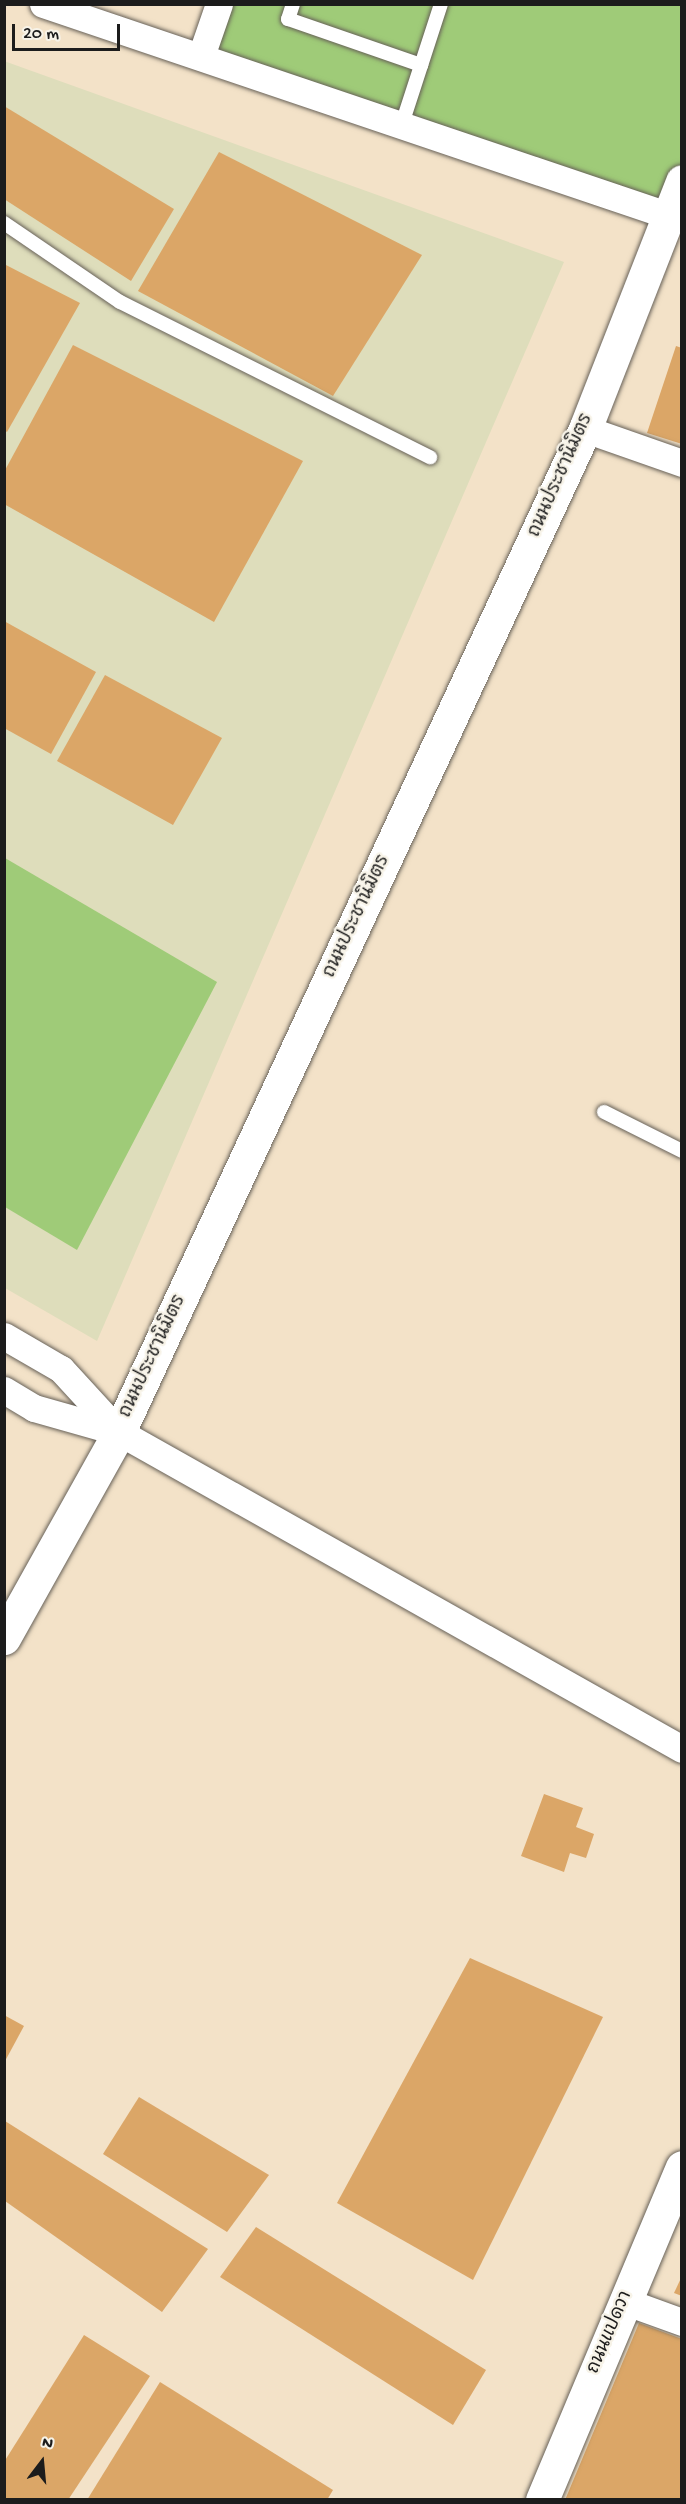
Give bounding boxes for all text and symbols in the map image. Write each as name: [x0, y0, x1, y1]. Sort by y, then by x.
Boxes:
scale bar: [15, 12, 123, 50]
text: 20 m: [23, 24, 59, 45]
street label: ถนนประชานิมิตร: [525, 411, 599, 541]
street label: ถนนประชานิมิตร: [320, 852, 396, 982]
street label: ถนนประชานิมิตร: [116, 1292, 192, 1422]
street label: ถนนแปดวา: [584, 2289, 638, 2377]
north arrow: [12, 2432, 72, 2492]
text: N: [39, 2434, 55, 2455]

